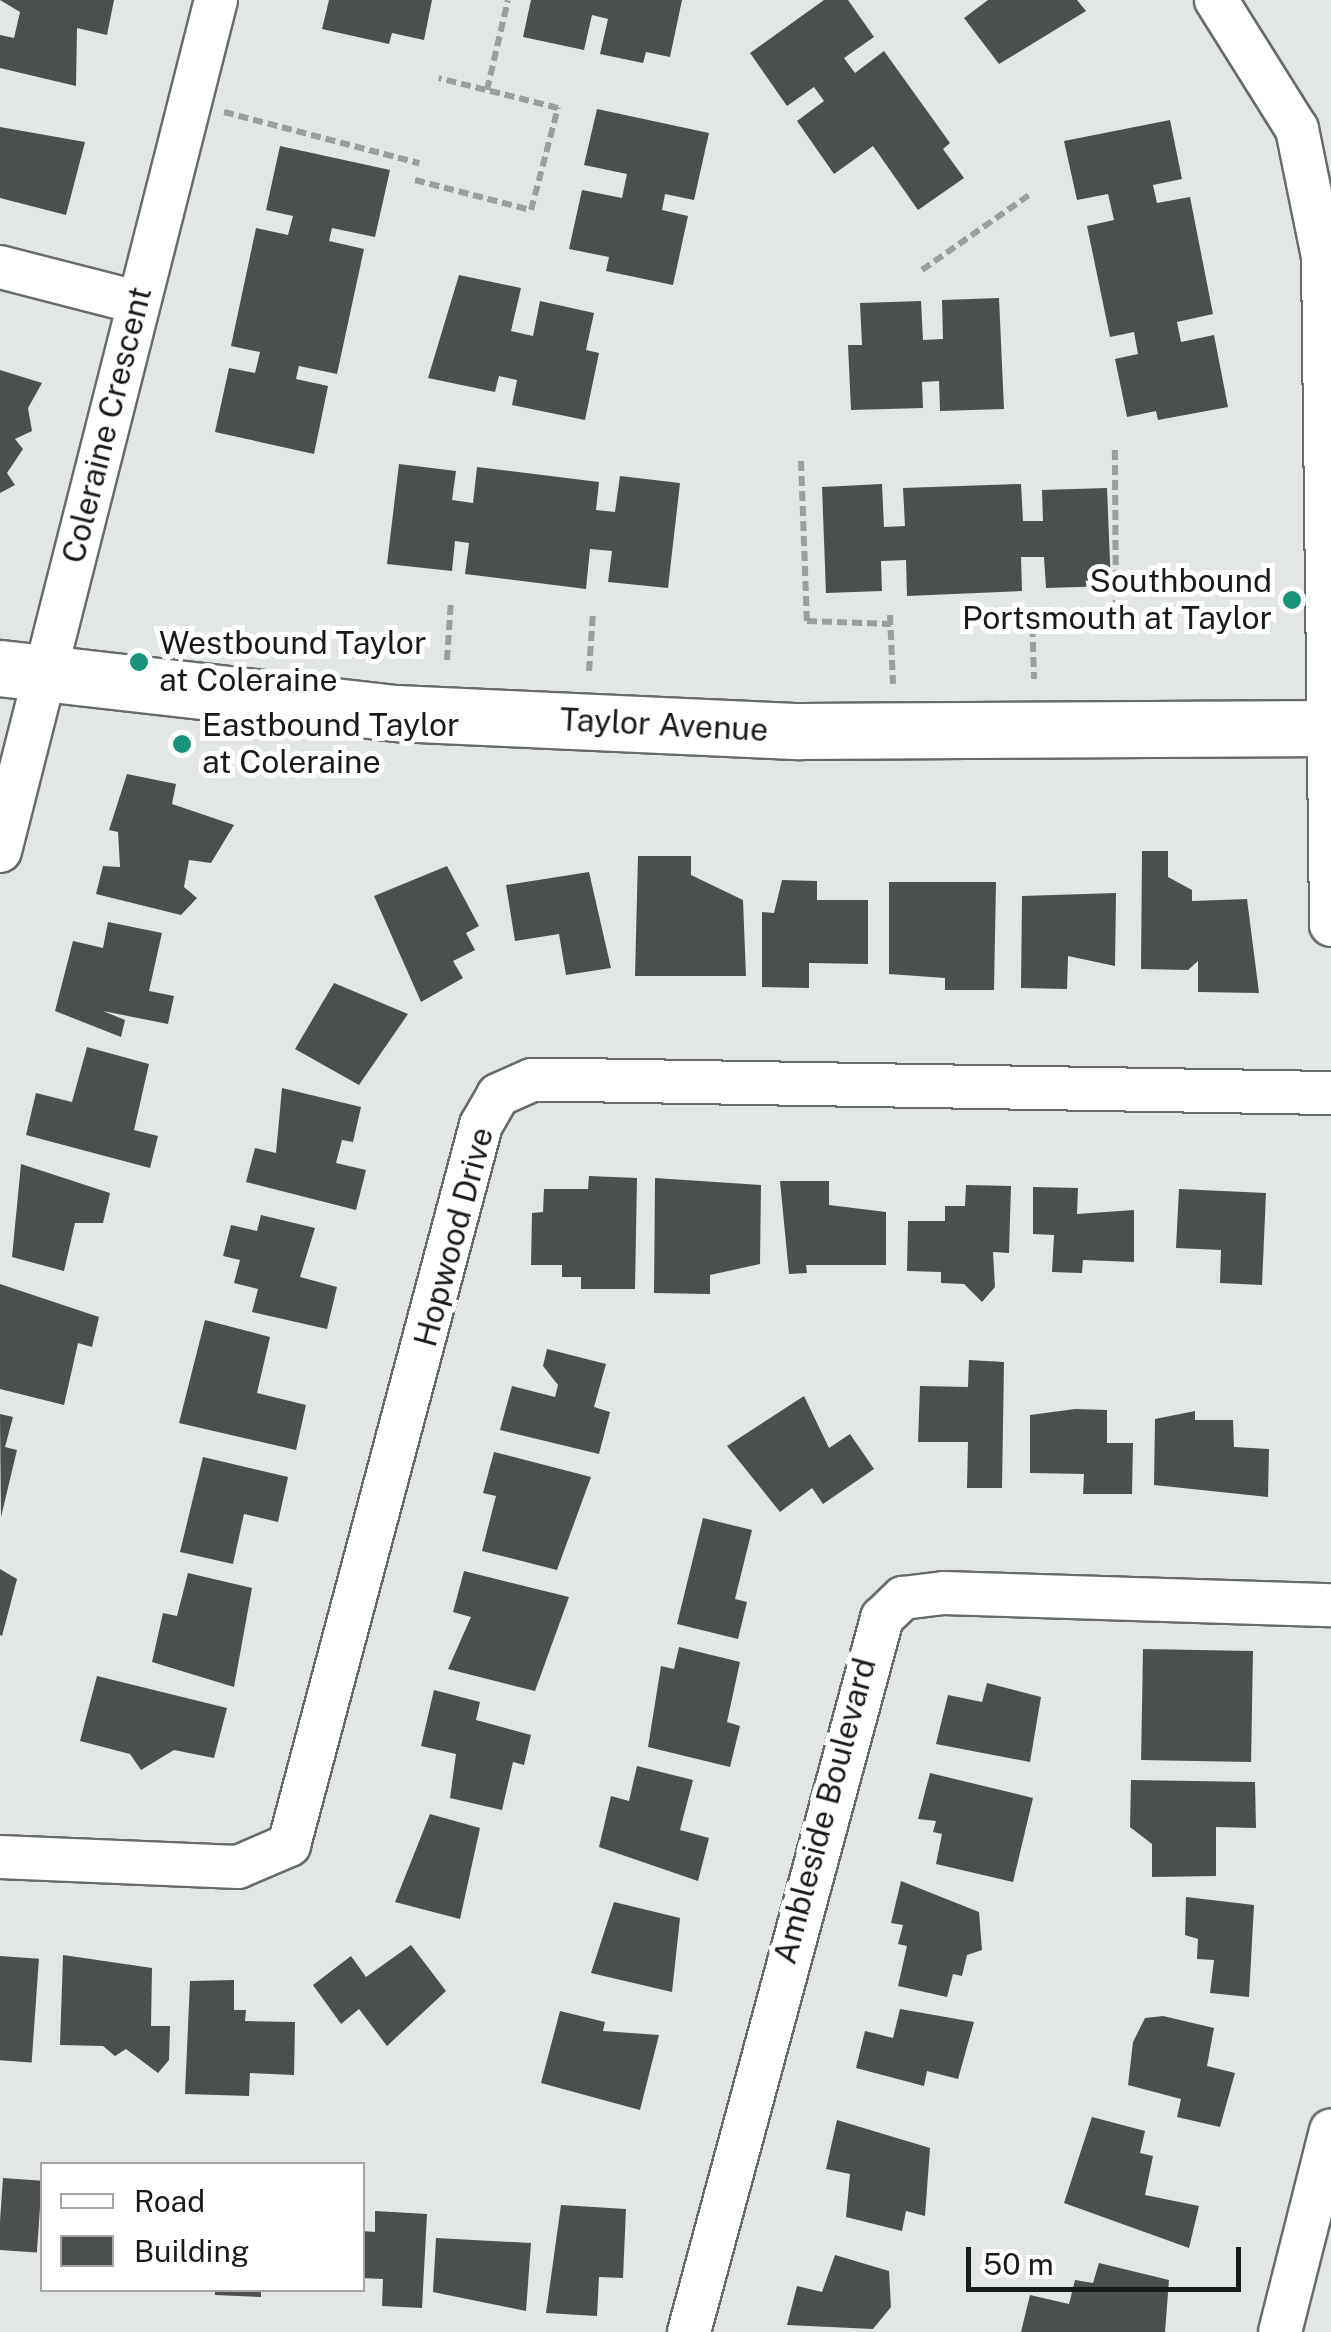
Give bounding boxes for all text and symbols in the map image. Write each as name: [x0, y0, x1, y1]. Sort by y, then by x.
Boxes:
street label: Coleraine Crescent: [54, 283, 160, 567]
place label: Southbound Portsmouth at Taylor: [962, 563, 1272, 638]
marker: Southbound Portsmouth at Taylor: [1281, 589, 1303, 611]
place label: Westbound Taylor at Coleraine: [159, 625, 426, 700]
marker: Westbound Taylor at Coleraine: [128, 651, 150, 673]
street label: Taylor Avenue: [559, 700, 769, 750]
place label: Eastbound Taylor at Coleraine: [202, 707, 460, 782]
marker: Eastbound Taylor at Coleraine: [171, 733, 193, 755]
street label: Hopwood Drive: [406, 1123, 502, 1351]
street label: Ambleside Boulevard: [766, 1654, 884, 1968]
legend: [40, 2162, 365, 2292]
text: Road: [134, 2183, 205, 2219]
scale bar: [971, 2227, 1246, 2289]
text: Building: [134, 2233, 249, 2269]
text: 50 m: [983, 2246, 1054, 2282]

